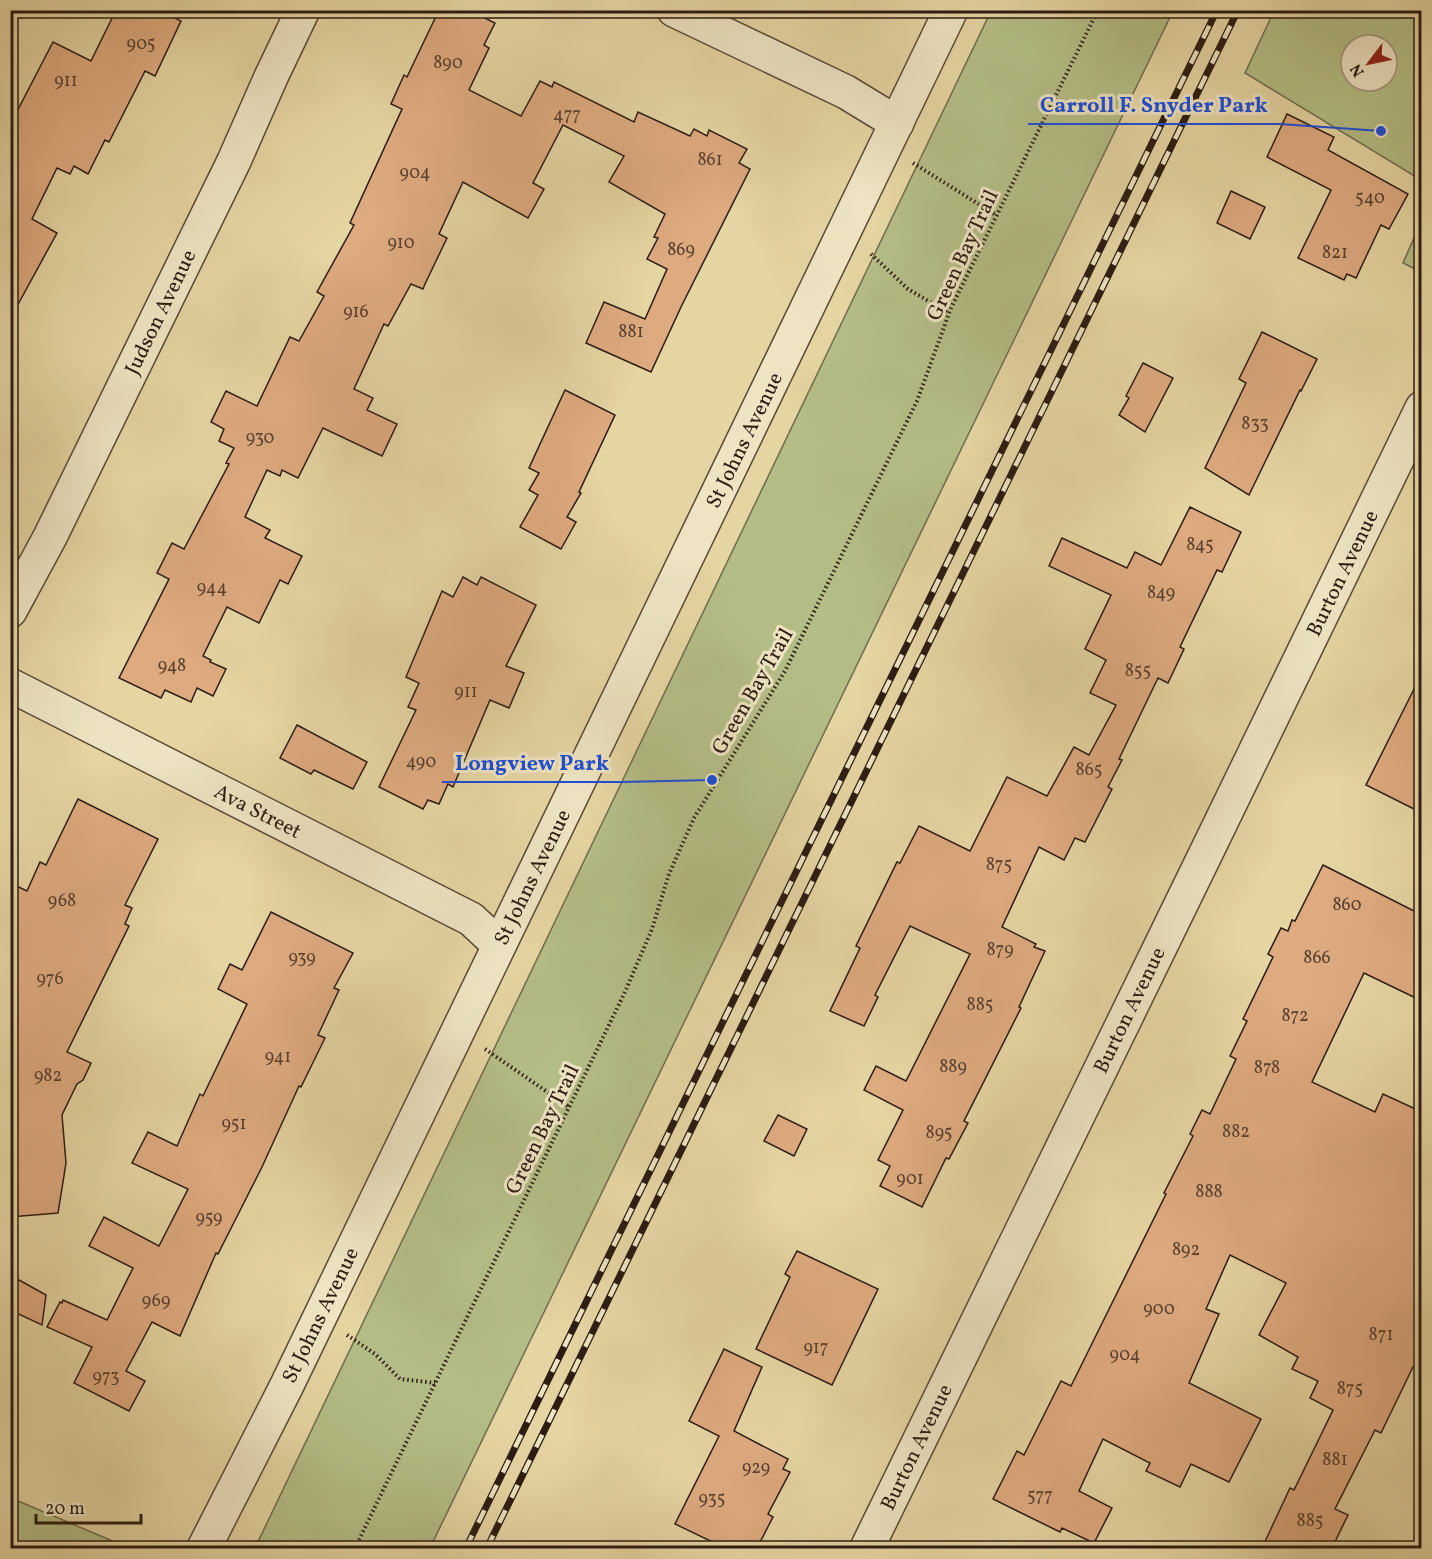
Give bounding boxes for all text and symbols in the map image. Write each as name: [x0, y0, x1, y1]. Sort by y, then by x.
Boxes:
house number: 905: [127, 32, 156, 57]
north arrow: [1339, 33, 1399, 93]
house number: 890: [433, 51, 463, 76]
text: N: [1345, 59, 1370, 81]
house number: 911: [54, 69, 78, 94]
callout: Carroll F. Snyder Park: [1028, 84, 1280, 124]
text: Carroll F. Snyder Park: [1040, 91, 1268, 122]
house number: 477: [553, 103, 581, 128]
house number: 861: [697, 148, 723, 173]
house number: 904: [400, 161, 430, 186]
street label: Green Bay Trail: [920, 185, 1006, 326]
house number: 540: [1355, 186, 1385, 211]
house number: 910: [387, 231, 415, 256]
house number: 869: [667, 238, 695, 263]
house number: 821: [1322, 241, 1348, 266]
street label: Judson Avenue: [118, 245, 204, 380]
house number: 916: [343, 300, 369, 325]
house number: 881: [618, 320, 644, 345]
street label: St Johns Avenue: [700, 368, 791, 514]
house number: 833: [1241, 412, 1269, 437]
house number: 930: [246, 426, 275, 451]
street label: Burton Avenue: [1300, 505, 1387, 642]
house number: 845: [1186, 533, 1214, 558]
house number: 944: [197, 576, 227, 601]
house number: 849: [1147, 581, 1175, 606]
street label: Green Bay Trail: [705, 623, 801, 760]
house number: 948: [158, 654, 186, 679]
house number: 855: [1125, 659, 1151, 684]
house number: 911: [454, 680, 478, 705]
callout: Longview Park: [442, 742, 621, 782]
text: Longview Park: [455, 749, 609, 780]
house number: 490: [406, 750, 437, 775]
house number: 865: [1076, 758, 1102, 783]
street label: Ava Street: [209, 778, 306, 847]
street label: St Johns Avenue: [488, 805, 579, 951]
house number: 875: [986, 853, 1012, 878]
house number: 968: [48, 889, 76, 914]
house number: 860: [1332, 893, 1362, 918]
house number: 879: [986, 938, 1014, 963]
street label: Burton Avenue: [1087, 942, 1174, 1079]
house number: 939: [288, 946, 316, 971]
house number: 866: [1303, 946, 1331, 971]
house number: 976: [36, 967, 64, 992]
house number: 885: [967, 993, 993, 1018]
house number: 872: [1281, 1004, 1309, 1029]
house number: 941: [265, 1045, 291, 1070]
house number: 889: [939, 1055, 967, 1080]
house number: 878: [1254, 1056, 1280, 1081]
street label: Green Bay Trail: [499, 1060, 587, 1200]
house number: 982: [34, 1064, 62, 1089]
house number: 951: [222, 1112, 246, 1137]
house number: 882: [1222, 1120, 1250, 1145]
house number: 895: [926, 1121, 952, 1146]
house number: 901: [896, 1167, 924, 1192]
house number: 888: [1195, 1180, 1223, 1205]
house number: 959: [196, 1206, 222, 1231]
house number: 892: [1172, 1238, 1200, 1263]
street label: St Johns Avenue: [276, 1243, 367, 1389]
house number: 969: [142, 1289, 170, 1314]
house number: 900: [1143, 1297, 1175, 1322]
house number: 871: [1369, 1323, 1393, 1348]
house number: 917: [803, 1336, 829, 1361]
house number: 904: [1110, 1343, 1140, 1368]
house number: 973: [93, 1365, 119, 1390]
house number: 875: [1337, 1377, 1363, 1402]
street label: Burton Avenue: [874, 1379, 961, 1516]
house number: 881: [1322, 1448, 1348, 1473]
house number: 929: [742, 1456, 770, 1481]
house number: 577: [1027, 1484, 1053, 1509]
scale bar: [36, 1487, 141, 1525]
house number: 935: [699, 1487, 725, 1512]
text: 20 m: [45, 1497, 85, 1522]
house number: 885: [1297, 1509, 1323, 1534]

